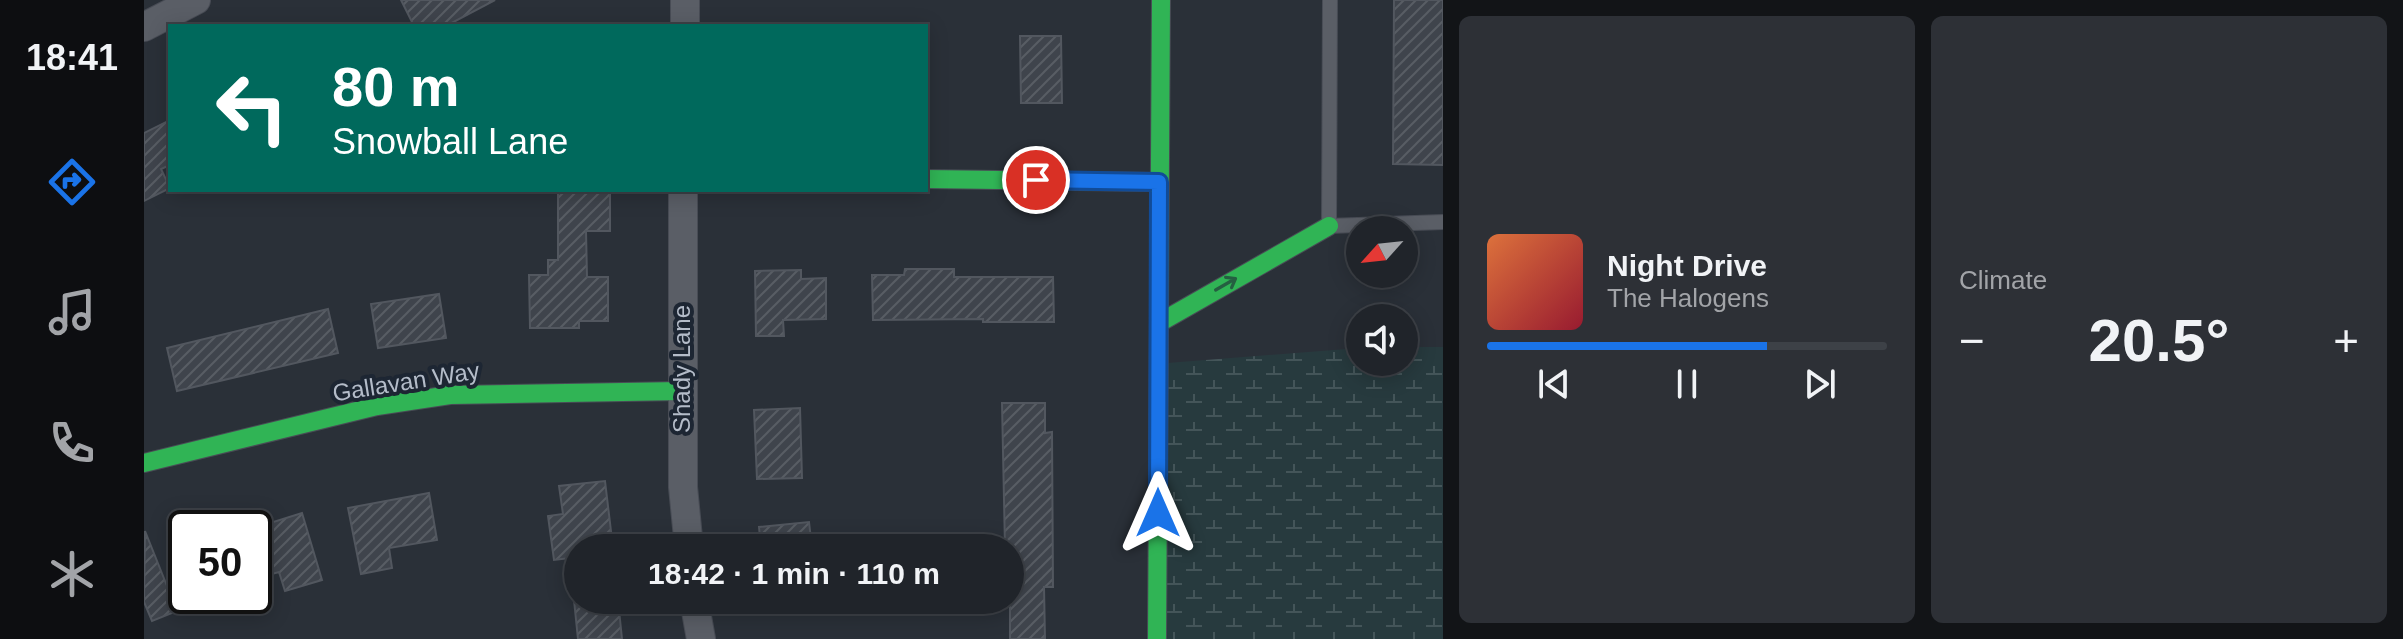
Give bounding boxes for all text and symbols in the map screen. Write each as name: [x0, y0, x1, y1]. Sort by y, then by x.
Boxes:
text: 18:41: [26, 37, 118, 78]
text: 80 m: [332, 55, 460, 118]
icon: left: [200, 56, 304, 160]
text: Snowball Lane: [332, 121, 568, 162]
pin: [1002, 146, 1070, 214]
icon: directions: [44, 154, 100, 210]
icon: arrive: [1014, 158, 1058, 202]
north arrow: [1346, 216, 1418, 288]
map controls: [1346, 216, 1418, 376]
text: Night Drive: [1607, 249, 1767, 282]
text: Climate: [1959, 265, 2047, 295]
one-way arrow: [1214, 276, 1238, 291]
text: The Halogens: [1607, 283, 1769, 313]
icon: music: [44, 284, 100, 340]
button: sound: [1346, 304, 1418, 376]
street label: Shady Lane: [668, 305, 695, 433]
text: 20.5°: [2089, 307, 2229, 374]
text: −: [1959, 316, 1985, 365]
text: +: [2333, 316, 2359, 365]
street label: Gallavan Way: [330, 357, 481, 406]
icon: previous: [1532, 362, 1576, 406]
icon: pause: [1665, 362, 1709, 406]
icon: next: [1798, 362, 1842, 406]
icon: phone: [44, 415, 100, 471]
position arrow: [1116, 471, 1200, 555]
speed limit sign: 50: [168, 510, 272, 614]
icon: climate: [44, 546, 100, 602]
text: 18:42 · 1 min · 110 m: [648, 557, 940, 590]

